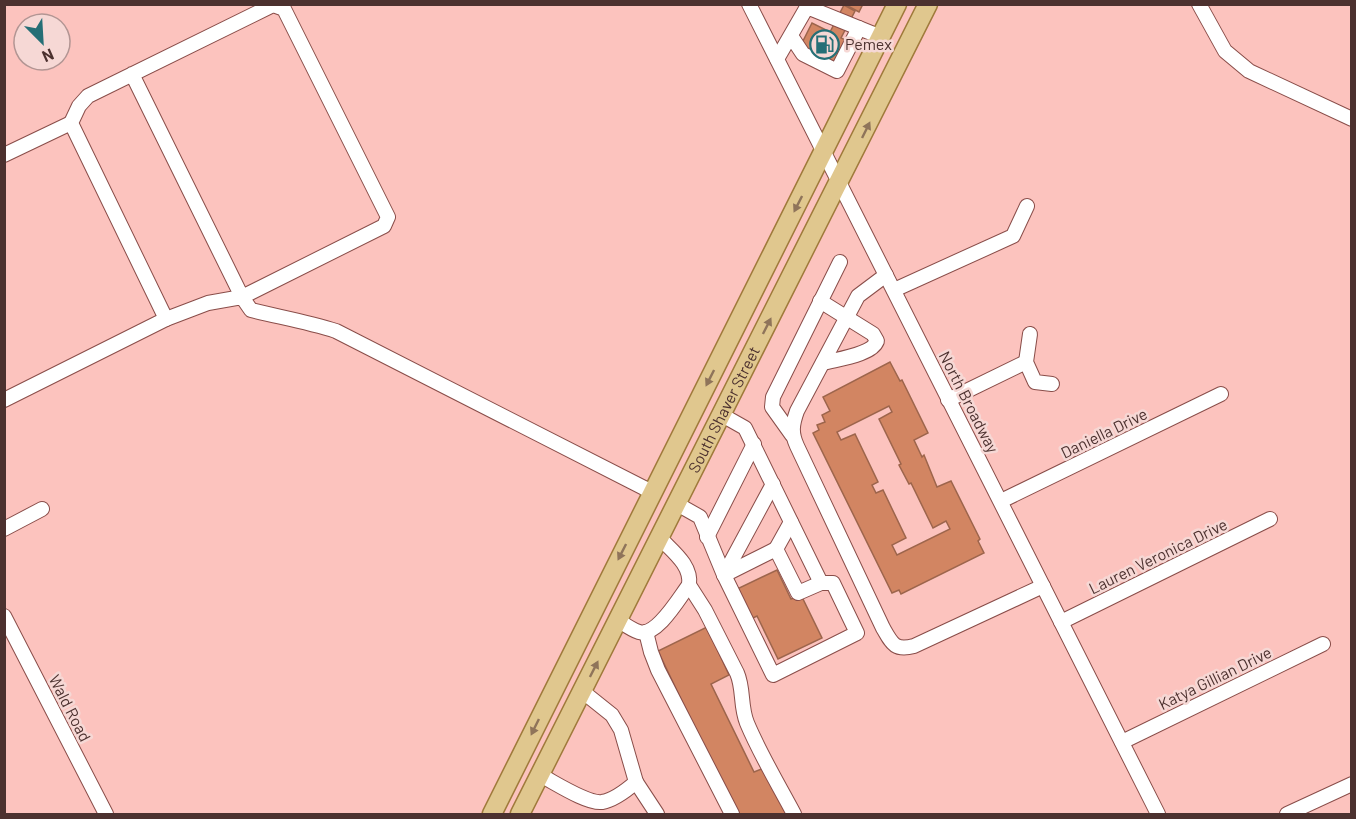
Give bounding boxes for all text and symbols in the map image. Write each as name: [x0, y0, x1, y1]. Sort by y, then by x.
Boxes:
north arrow: [12, 12, 72, 72]
fuel station icon: Pemex: [808, 28, 840, 60]
place label: Pemex: [845, 34, 892, 53]
text: N: [40, 45, 57, 67]
one-way arrow: [861, 121, 871, 138]
one-way arrow: [793, 196, 803, 213]
one-way arrow: [762, 317, 772, 334]
street label: South Shaver Street: [684, 343, 763, 476]
street label: North Broadway: [936, 348, 1003, 456]
one-way arrow: [705, 369, 715, 386]
street label: Daniella Drive: [1058, 403, 1150, 462]
street label: Lauren Veronica Drive: [1085, 514, 1230, 597]
one-way arrow: [617, 543, 627, 560]
street label: Katya Gillian Drive: [1155, 642, 1274, 713]
one-way arrow: [589, 660, 598, 677]
street label: Wald Road: [46, 671, 95, 744]
one-way arrow: [531, 718, 540, 735]

